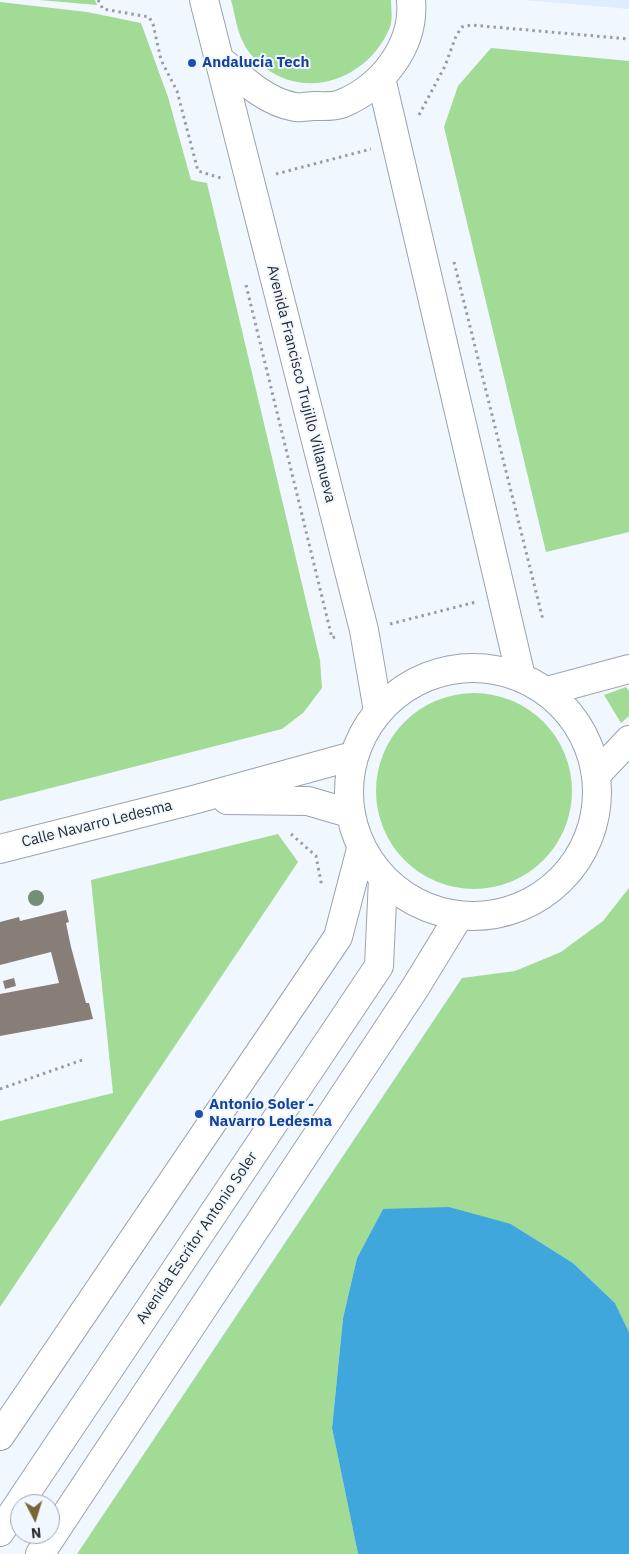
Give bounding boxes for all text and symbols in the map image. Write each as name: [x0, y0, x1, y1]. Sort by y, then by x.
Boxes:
place label: Andalucía Tech: [202, 54, 309, 72]
marker: Andalucía Tech: [186, 57, 198, 69]
street label: Avenida Francisco Trujillo Villanueva: [263, 263, 339, 505]
street label: Calle Navarro Ledesma: [20, 797, 174, 851]
place label: Antonio Soler - Navarro Ledesma: [209, 1096, 332, 1131]
marker: Antonio Soler - Navarro Ledesma: [193, 1108, 205, 1120]
street label: Avenida Escritor Antonio Soler: [133, 1149, 261, 1327]
north arrow: [10, 1494, 60, 1544]
text: N: [30, 1524, 42, 1542]

